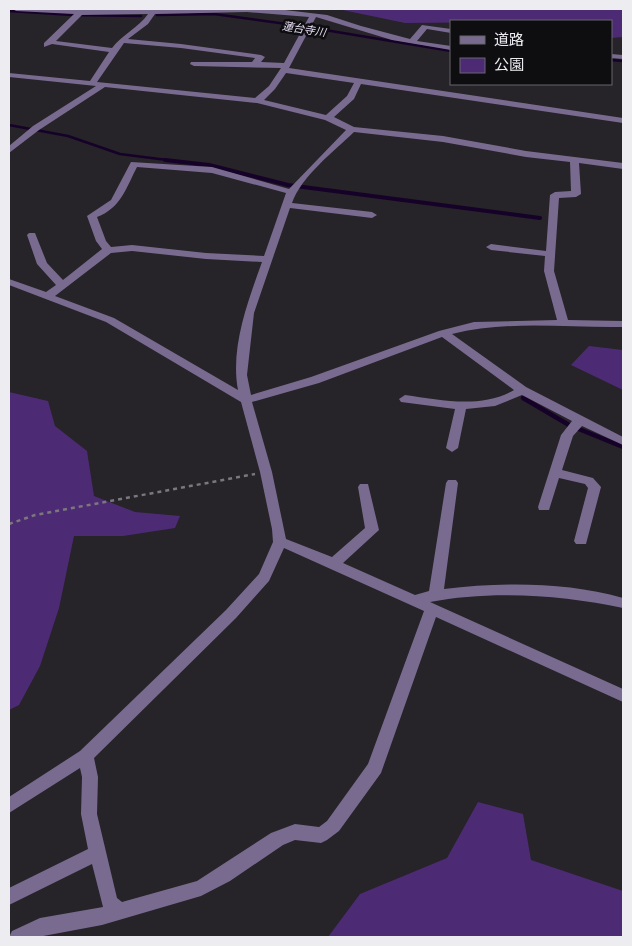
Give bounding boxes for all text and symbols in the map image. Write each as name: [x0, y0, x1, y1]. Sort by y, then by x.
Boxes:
water label: 蓮台寺川: [281, 20, 328, 40]
legend: [450, 20, 612, 85]
text: 道路: [494, 31, 524, 49]
text: 公園: [494, 56, 524, 74]

